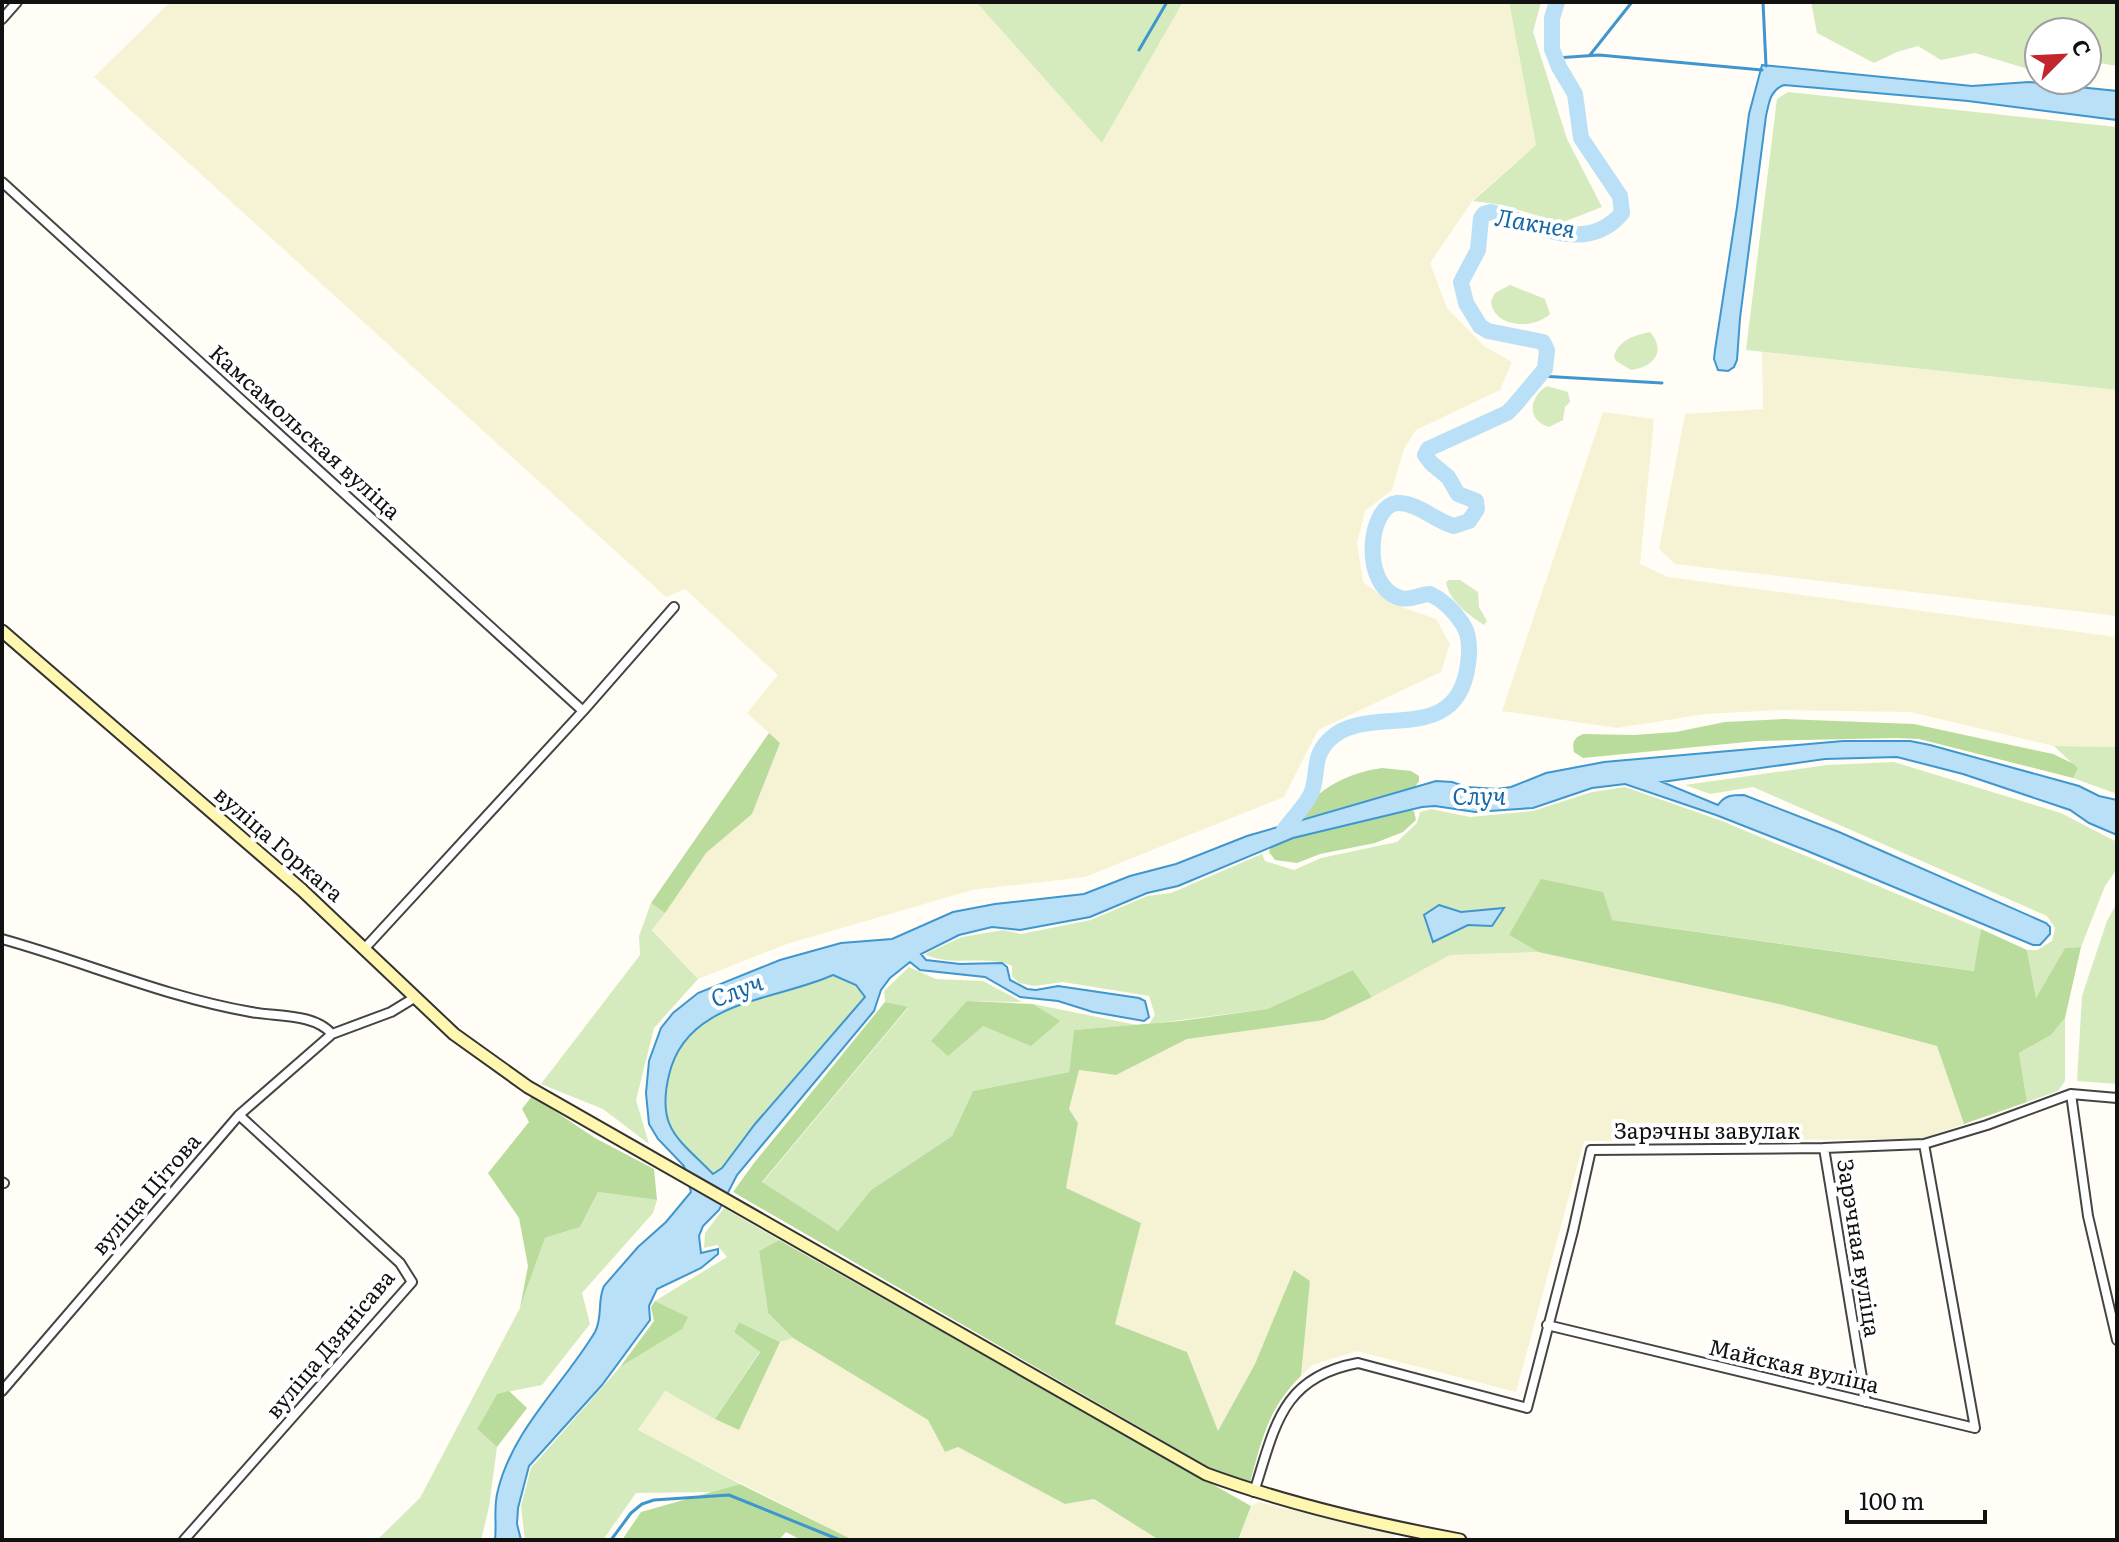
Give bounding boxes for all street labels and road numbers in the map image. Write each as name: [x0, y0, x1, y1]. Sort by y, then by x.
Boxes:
street label: Камсамольская вуліца: [203, 336, 409, 526]
street label: вуліца Горкага: [208, 777, 352, 909]
street label: Зарэчны завулак: [1614, 1113, 1800, 1146]
street label: вуліца Цітова: [82, 1125, 207, 1261]
street label: Зарэчная вуліца: [1830, 1157, 1891, 1339]
street label: вуліца Дзянісава: [257, 1261, 401, 1425]
street label: Майская вуліца: [1706, 1329, 1883, 1400]

